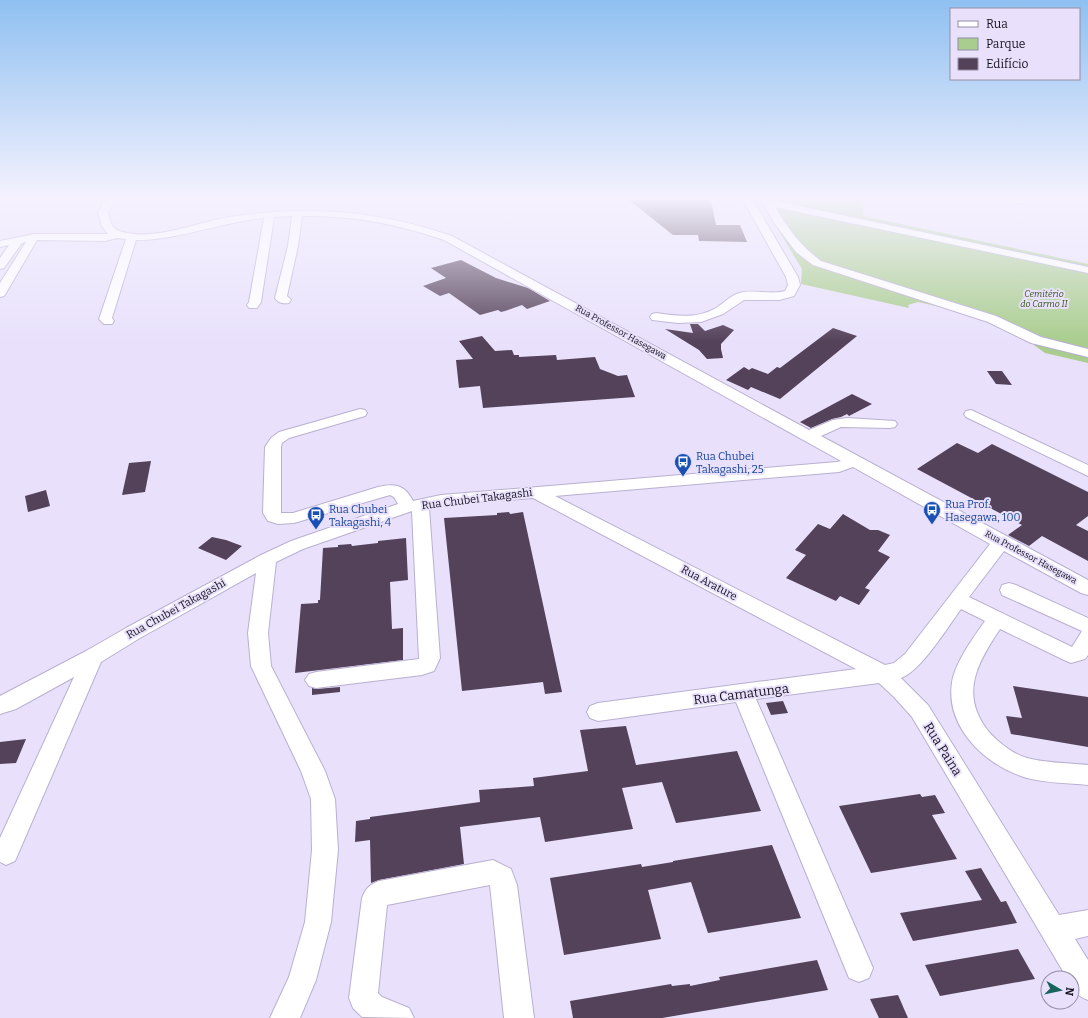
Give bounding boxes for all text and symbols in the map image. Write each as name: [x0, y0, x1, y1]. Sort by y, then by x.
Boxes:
legend: [950, 8, 1080, 80]
text: Rua: [986, 17, 1008, 31]
text: Parque: [986, 37, 1025, 51]
text: Edifício: [986, 57, 1028, 71]
park label: Cemitério do Carmo II: [1020, 289, 1069, 309]
street label: Rua Professor Hasegawa: [574, 303, 668, 361]
place label: Rua Chubei Takagashi, 25: [696, 450, 764, 476]
bus stop icon: Rua Chubei Takagashi, 25: [673, 452, 693, 477]
street label: Rua Chubei Takagashi: [421, 486, 534, 512]
place label: Rua Prof. Hasegawa, 100: [945, 498, 1021, 524]
bus stop icon: Rua Prof. Hasegawa, 100: [922, 500, 942, 525]
place label: Rua Chubei Takagashi, 4: [329, 503, 392, 529]
bus stop icon: Rua Chubei Takagashi, 4: [306, 505, 326, 530]
street label: Rua Professor Hasegawa: [983, 529, 1079, 586]
street label: Rua Arature: [679, 563, 739, 603]
street label: Rua Chubei Takagashi: [124, 576, 229, 642]
street label: Rua Camatunga: [692, 681, 790, 707]
street label: Rua Paina: [921, 720, 965, 778]
north arrow: [1040, 970, 1080, 1010]
text: N: [1062, 986, 1076, 997]

